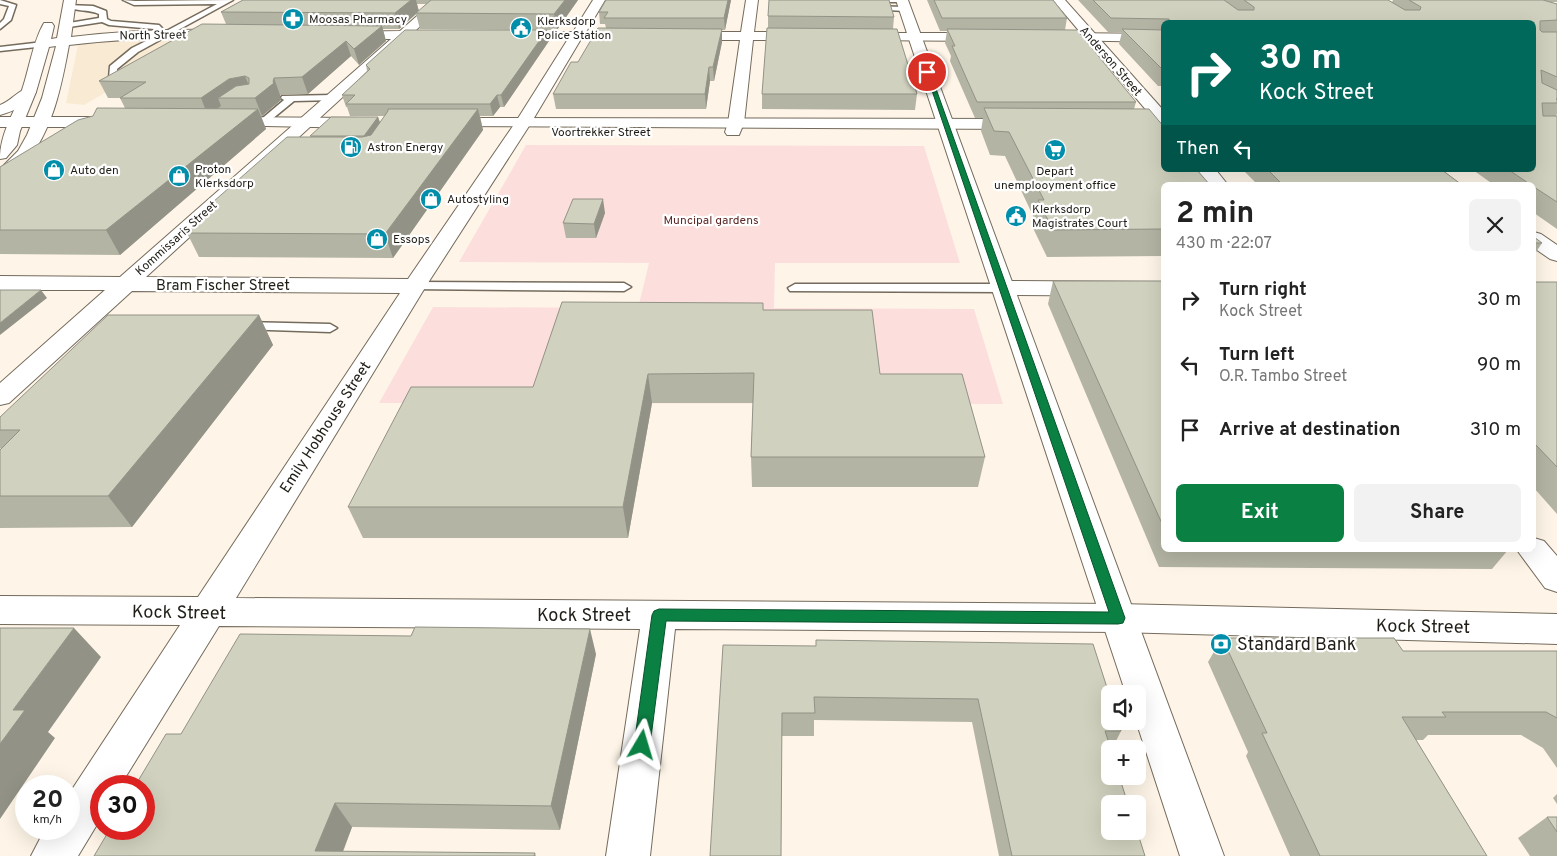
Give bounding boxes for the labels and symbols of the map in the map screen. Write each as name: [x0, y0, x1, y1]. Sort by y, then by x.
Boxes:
pharmacy icon: Moosas Pharmacy: [281, 7, 305, 31]
place label: Moosas Pharmacy: [309, 12, 407, 28]
place label: Klerksdorp Police Station: [537, 14, 611, 44]
public building icon: Klerksdorp Police Station: [509, 16, 533, 40]
street label: Anderson Street: [1075, 23, 1145, 100]
street label: North Street: [119, 27, 187, 45]
pin: [906, 51, 948, 93]
street label: Voortrekker Street: [551, 125, 651, 141]
fuel station icon: Astron Energy: [339, 135, 363, 159]
supermarket icon: Depart unemplooyment office: [1043, 138, 1067, 162]
place label: Astron Energy: [367, 140, 443, 156]
shop icon: Auto den: [42, 158, 66, 182]
place label: Proton Klerksdorp: [195, 162, 254, 192]
place label: Auto den: [70, 163, 119, 179]
shop icon: Proton Klerksdorp: [167, 164, 191, 188]
place label: Depart unemplooyment office: [994, 164, 1116, 194]
shop icon: Autostyling: [419, 187, 443, 211]
place label: Autostyling: [447, 192, 509, 208]
street label: Kommissaris Street: [132, 198, 221, 280]
place label: Klerksdorp Magistrates Court: [1032, 202, 1128, 232]
public building icon: Klerksdorp Magistrates Court: [1004, 204, 1028, 228]
park label: Muncipal gardens: [663, 213, 759, 229]
shop icon: Essops: [365, 227, 389, 251]
place label: Essops: [393, 232, 430, 248]
street label: Bram Fischer Street: [156, 277, 290, 296]
street label: Emily Hobhouse Street: [277, 358, 376, 497]
street label: Kock Street: [132, 601, 226, 626]
street label: Kock Street: [537, 605, 631, 628]
street label: Kock Street: [1376, 615, 1470, 640]
bank icon: Standard Bank: [1209, 632, 1233, 656]
place label: Standard Bank: [1237, 634, 1356, 657]
position arrow: [615, 718, 667, 770]
speed limit sign: 30: [90, 775, 155, 840]

